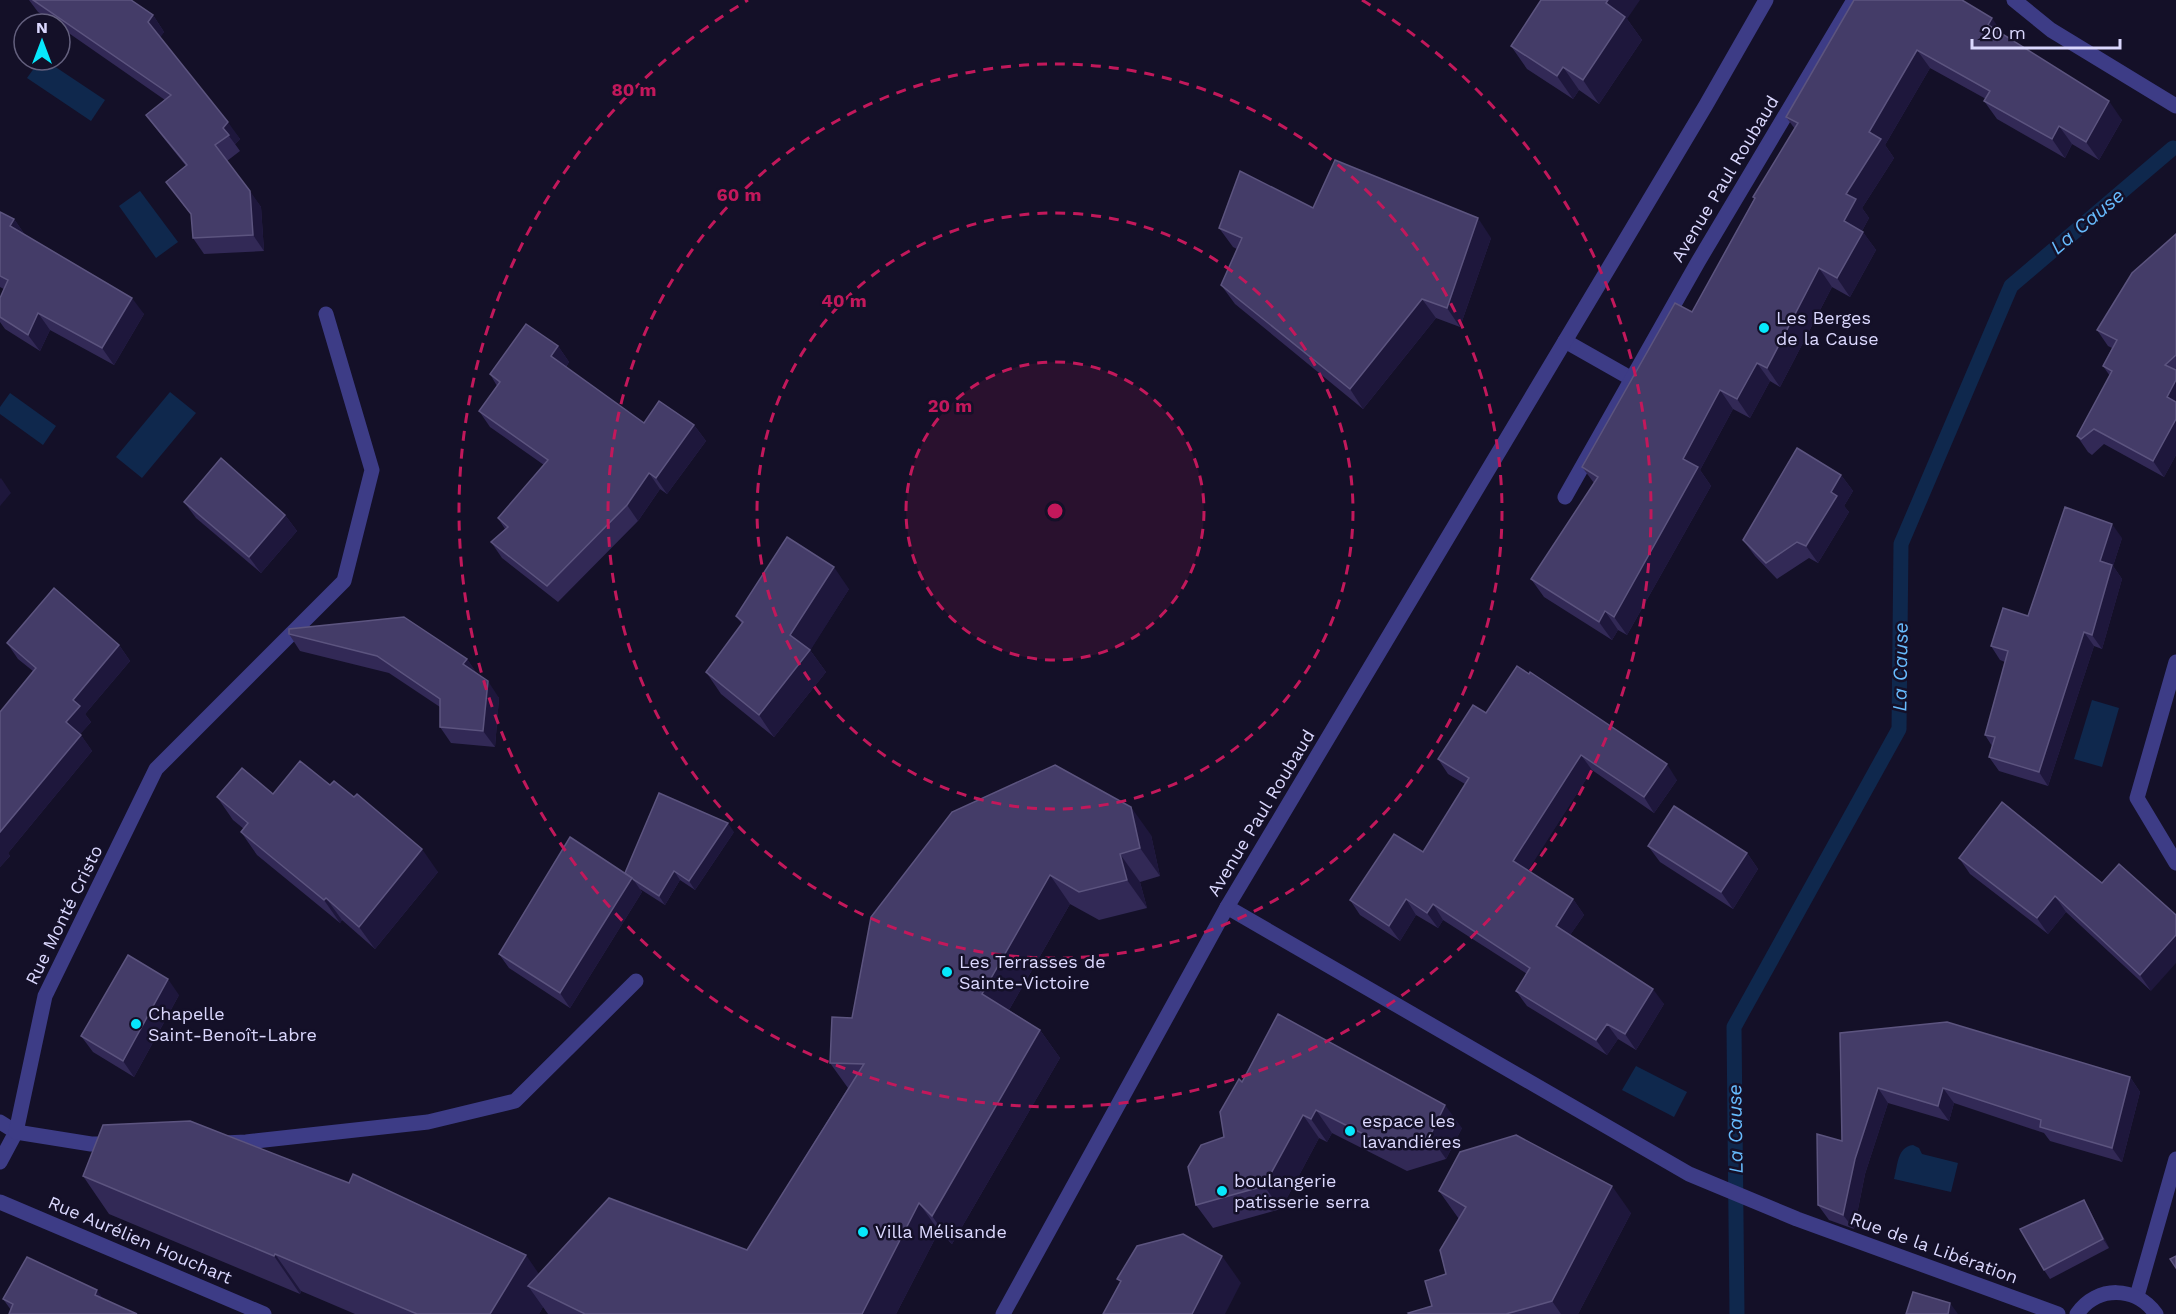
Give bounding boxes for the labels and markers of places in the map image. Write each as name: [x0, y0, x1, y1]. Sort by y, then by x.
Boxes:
place label: Les Berges de la Cause: [1776, 307, 1879, 349]
marker: Les Berges de la Cause: [1757, 321, 1771, 335]
centre of rings: [1045, 501, 1065, 521]
place label: Les Terrasses de Sainte-Victoire: [959, 951, 1106, 993]
marker: Les Terrasses de Sainte-Victoire: [940, 965, 954, 979]
place label: Chapelle Saint-Benoît-Labre: [148, 1003, 317, 1045]
marker: Chapelle Saint-Benoît-Labre: [129, 1017, 143, 1031]
place label: espace les lavandiéres: [1362, 1110, 1461, 1152]
marker: espace les lavandiéres: [1343, 1124, 1357, 1138]
place label: boulangerie patisserie serra: [1234, 1170, 1370, 1212]
marker: boulangerie patisserie serra: [1215, 1184, 1229, 1198]
place label: Villa Mélisande: [875, 1221, 1007, 1242]
marker: Villa Mélisande: [856, 1225, 870, 1239]

